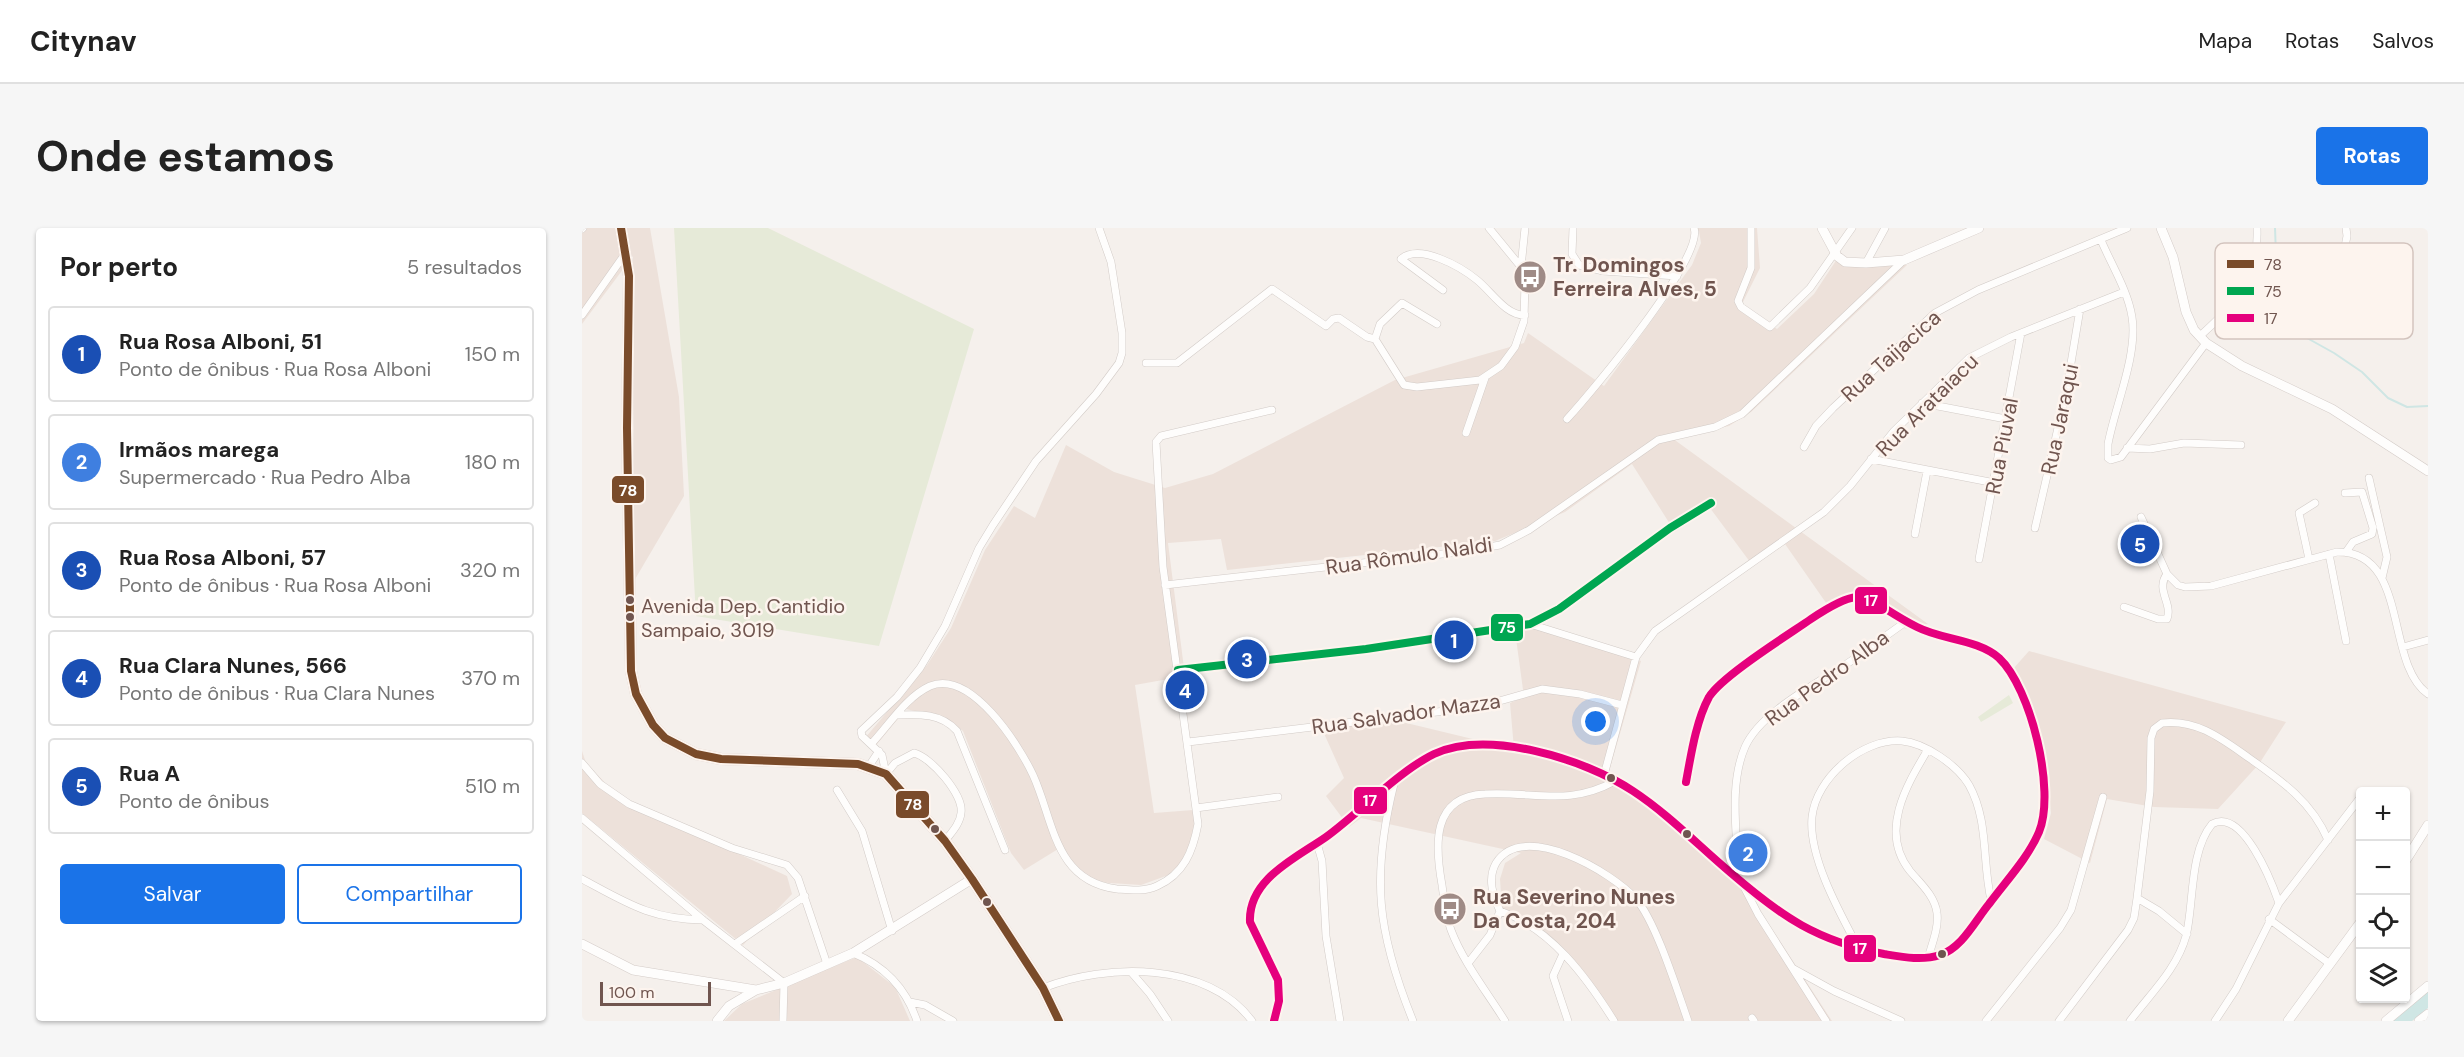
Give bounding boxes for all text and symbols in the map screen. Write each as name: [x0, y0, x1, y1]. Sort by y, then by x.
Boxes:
text: Citynav: [30, 23, 136, 60]
text: Mapa: [2198, 27, 2252, 55]
text: Rotas: [2285, 27, 2339, 55]
text: Salvos: [2372, 27, 2434, 55]
button: Rotas: [2316, 127, 2428, 185]
text: Onde estamos: [36, 129, 335, 184]
legend: [2215, 243, 2413, 339]
text: Por perto: [60, 250, 178, 284]
place label: Tr. Domingos Ferreira Alves, 5: [1553, 251, 1717, 303]
text: 5 resultados: [407, 254, 522, 280]
text: 78: [2264, 254, 2282, 275]
bus stop icon: Tr. Domingos Ferreira Alves, 5: [1512, 259, 1548, 295]
text: 75: [2264, 281, 2282, 302]
street label: Rua Taijacica: [1835, 304, 1947, 408]
text: 17: [2264, 308, 2278, 329]
text: Rua Rosa Alboni, 51: [119, 327, 322, 356]
text: 1: [78, 341, 85, 367]
text: 150 m: [465, 341, 520, 367]
street label: Rua Arataiacu: [1870, 348, 1984, 462]
text: Ponto de ônibus · Rua Rosa Alboni: [119, 356, 431, 382]
street label: Rua Jaraqui: [2035, 361, 2085, 477]
street label: Rua Piuval: [1979, 396, 2025, 496]
text: Irmãos marega: [119, 435, 279, 464]
text: 2: [76, 449, 87, 475]
text: 180 m: [465, 449, 520, 475]
text: Supermercado · Rua Pedro Alba: [119, 464, 411, 490]
line badge: 78: [611, 475, 645, 504]
text: 78: [619, 480, 637, 501]
pin: 5: [2120, 522, 2160, 566]
street label: Rua Rômulo Naldi: [1324, 530, 1494, 582]
text: Rua Rosa Alboni, 57: [119, 543, 326, 572]
text: 3: [75, 557, 88, 583]
text: 320 m: [460, 557, 520, 583]
text: Ponto de ônibus · Rua Rosa Alboni: [119, 572, 431, 598]
line badge: 17: [1854, 586, 1888, 615]
text: 17: [1864, 590, 1879, 611]
place label: Avenida Dep. Cantidio Sampaio, 3019: [641, 593, 845, 643]
unlabelled marker: [624, 594, 636, 606]
marker: Avenida Dep. Cantidio Sampaio, 3019: [624, 611, 636, 623]
line badge: 75: [1490, 613, 1524, 642]
text: 75: [1498, 617, 1516, 638]
pin: 1: [1434, 618, 1474, 662]
street label: Rua Pedro Alba: [1759, 624, 1895, 732]
pin: 3: [1228, 636, 1266, 682]
text: Rua Clara Nunes, 566: [119, 651, 347, 680]
text: 4: [75, 665, 88, 691]
text: 370 m: [461, 665, 520, 691]
pin: 4: [1166, 668, 1204, 712]
text: Ponto de ônibus · Rua Clara Nunes: [119, 680, 435, 706]
street label: Rua Salvador Mazza: [1310, 687, 1502, 741]
your location: [1581, 707, 1610, 736]
text: Rua A: [119, 759, 180, 788]
unlabelled marker: [1605, 772, 1617, 784]
text: 5: [75, 773, 88, 799]
text: 510 m: [465, 773, 520, 799]
line badge: 17: [1353, 786, 1388, 815]
map controls: [2356, 787, 2410, 1003]
button: +: [2356, 787, 2410, 841]
text: Ponto de ônibus: [119, 788, 269, 814]
line badge: 78: [895, 790, 930, 819]
text: 17: [1363, 790, 1378, 811]
text: 78: [904, 794, 922, 815]
unlabelled marker: [929, 823, 941, 835]
unlabelled marker: [1681, 828, 1693, 840]
pin: 2: [1728, 830, 1768, 876]
button: −: [2356, 841, 2410, 895]
button: Salvar: [60, 864, 285, 924]
button: Compartilhar: [297, 864, 522, 924]
place label: Rua Severino Nunes Da Costa, 204: [1473, 883, 1675, 935]
bus stop icon: Rua Severino Nunes Da Costa, 204: [1432, 891, 1468, 927]
button: locate: [2356, 895, 2410, 949]
unlabelled marker: [981, 896, 993, 908]
line badge: 17: [1843, 934, 1877, 963]
text: 17: [1853, 938, 1868, 959]
unlabelled marker: [1936, 948, 1948, 960]
button: layers: [2356, 949, 2410, 1003]
scale bar: [600, 979, 711, 1006]
text: 100 m: [609, 982, 654, 1003]

